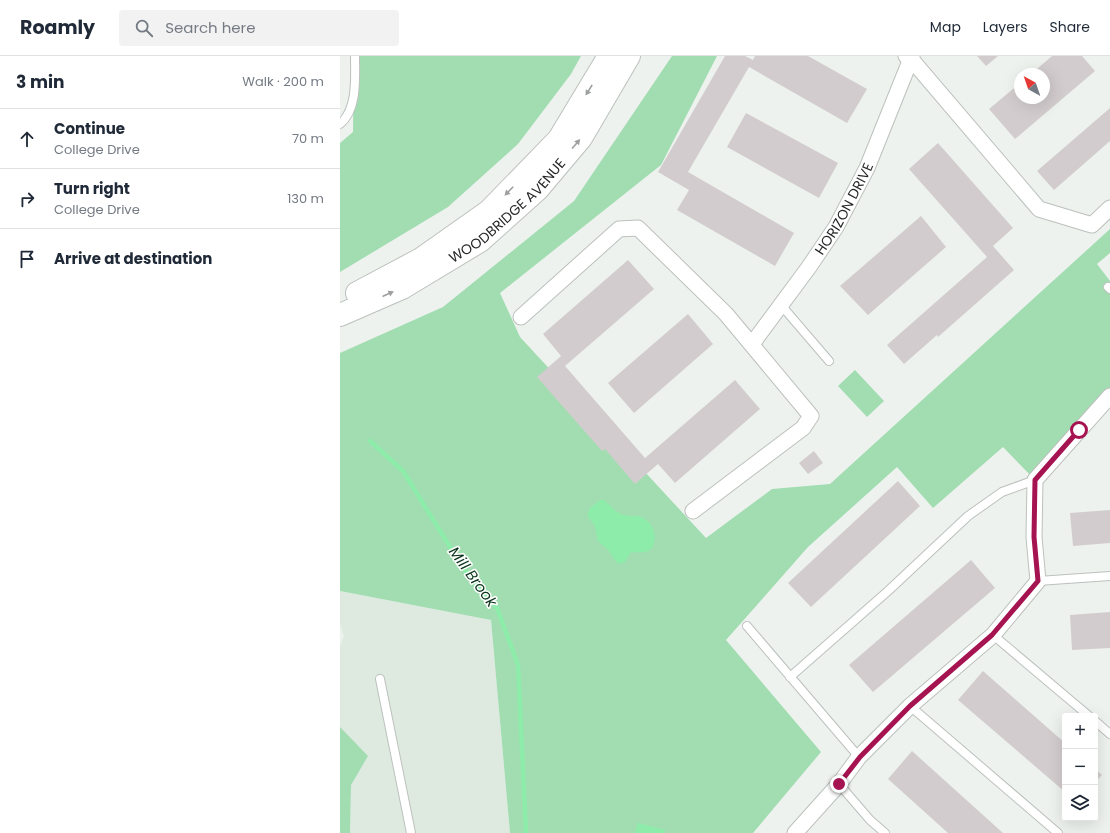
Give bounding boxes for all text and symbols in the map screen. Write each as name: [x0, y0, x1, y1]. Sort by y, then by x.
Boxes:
search box: [119, 10, 399, 46]
text: Roamly: [20, 14, 95, 41]
icon: search: [133, 17, 155, 39]
text: Search here: [165, 17, 256, 38]
text: Map: [930, 17, 961, 37]
text: Layers: [983, 17, 1027, 37]
text: Share: [1049, 17, 1090, 37]
north arrow: [1014, 68, 1050, 104]
text: 3 min: [16, 70, 64, 94]
text: Walk · 200 m: [242, 72, 324, 91]
one-way arrow: [585, 85, 593, 95]
text: Continue: [54, 118, 125, 139]
icon: ahead: [16, 128, 38, 150]
text: 70 m: [292, 129, 324, 148]
one-way arrow: [571, 139, 580, 150]
text: College Drive: [54, 140, 140, 159]
street label: WOODBRIDGE AVENUE: [445, 154, 570, 268]
street label: HORIZON DRIVE: [810, 160, 878, 259]
text: Turn right: [54, 178, 130, 199]
one-way arrow: [504, 186, 513, 196]
icon: right: [16, 188, 38, 210]
text: 130 m: [287, 189, 324, 208]
text: College Drive: [54, 200, 140, 219]
icon: arrive: [16, 248, 38, 270]
text: Arrive at destination: [54, 248, 212, 269]
one-way arrow: [383, 291, 394, 297]
route start: [1070, 421, 1088, 439]
water label: Mill Brook: [444, 542, 503, 612]
map controls: [1062, 713, 1098, 821]
button: +: [1062, 713, 1098, 749]
button: −: [1062, 749, 1098, 785]
route end: [830, 775, 848, 793]
button: layers: [1062, 785, 1098, 821]

